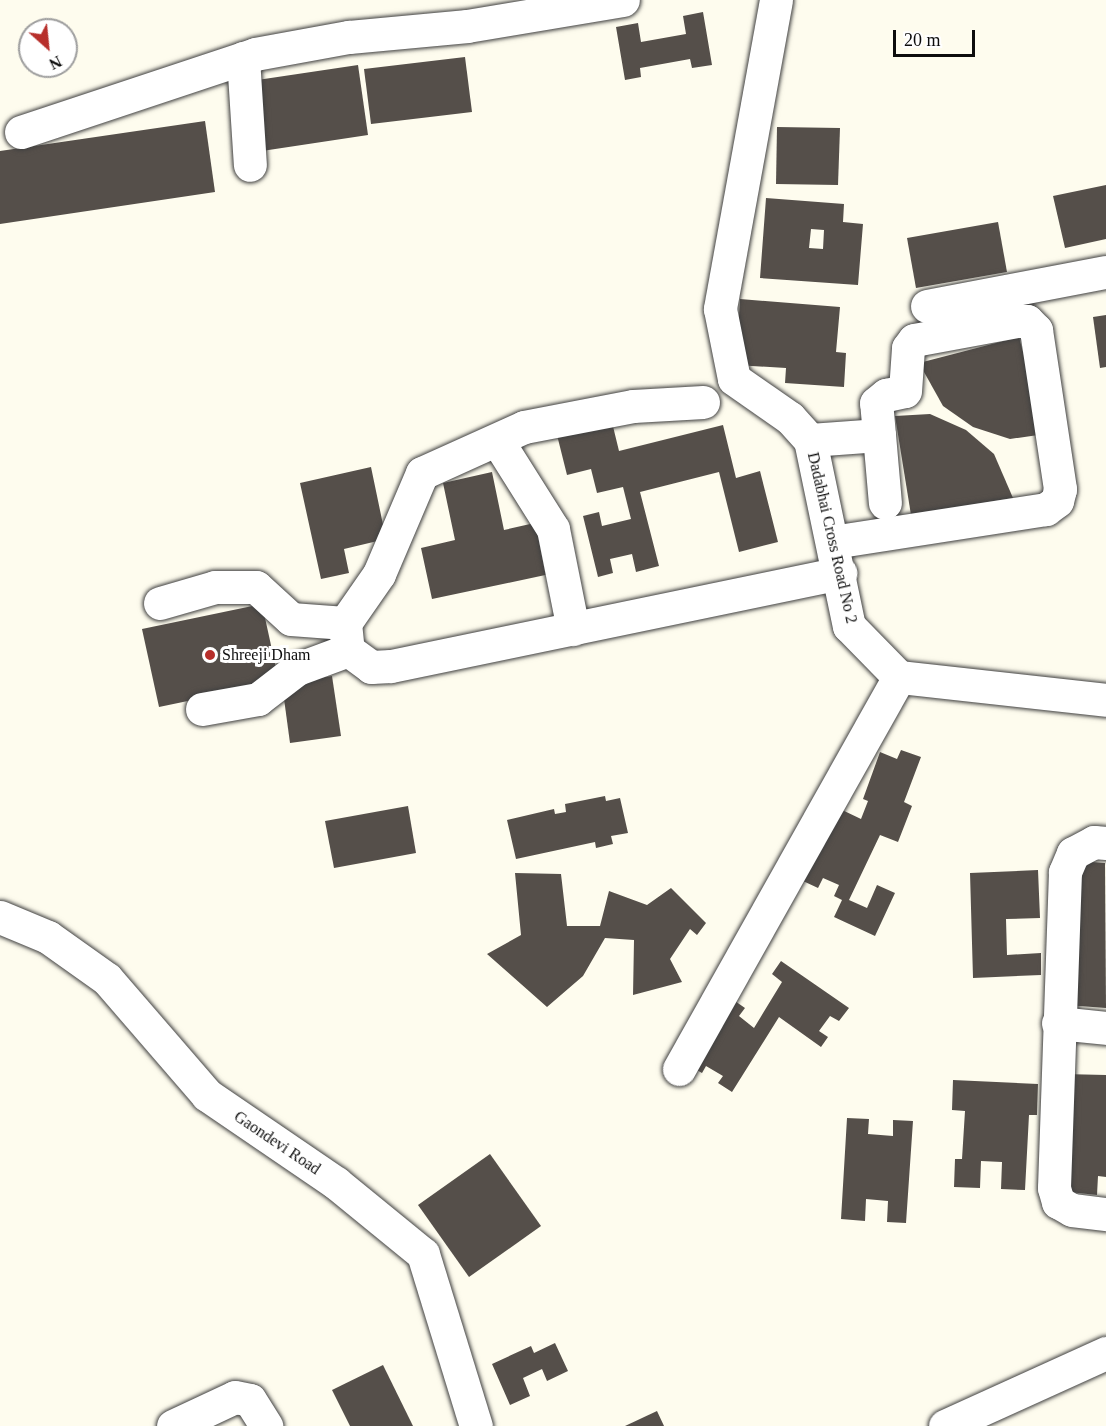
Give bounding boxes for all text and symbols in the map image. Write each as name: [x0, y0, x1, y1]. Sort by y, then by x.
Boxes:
north arrow: [18, 18, 78, 78]
scale bar: [896, 18, 978, 56]
text: 20 m: [904, 30, 941, 50]
text: N: [46, 53, 65, 73]
street label: Dadabhai Cross Road No 2: [803, 451, 861, 625]
place label: Shreeji Dham: [222, 645, 310, 665]
marker: Shreeji Dham: [203, 648, 217, 662]
street label: Gaondevi Road: [230, 1107, 324, 1179]

